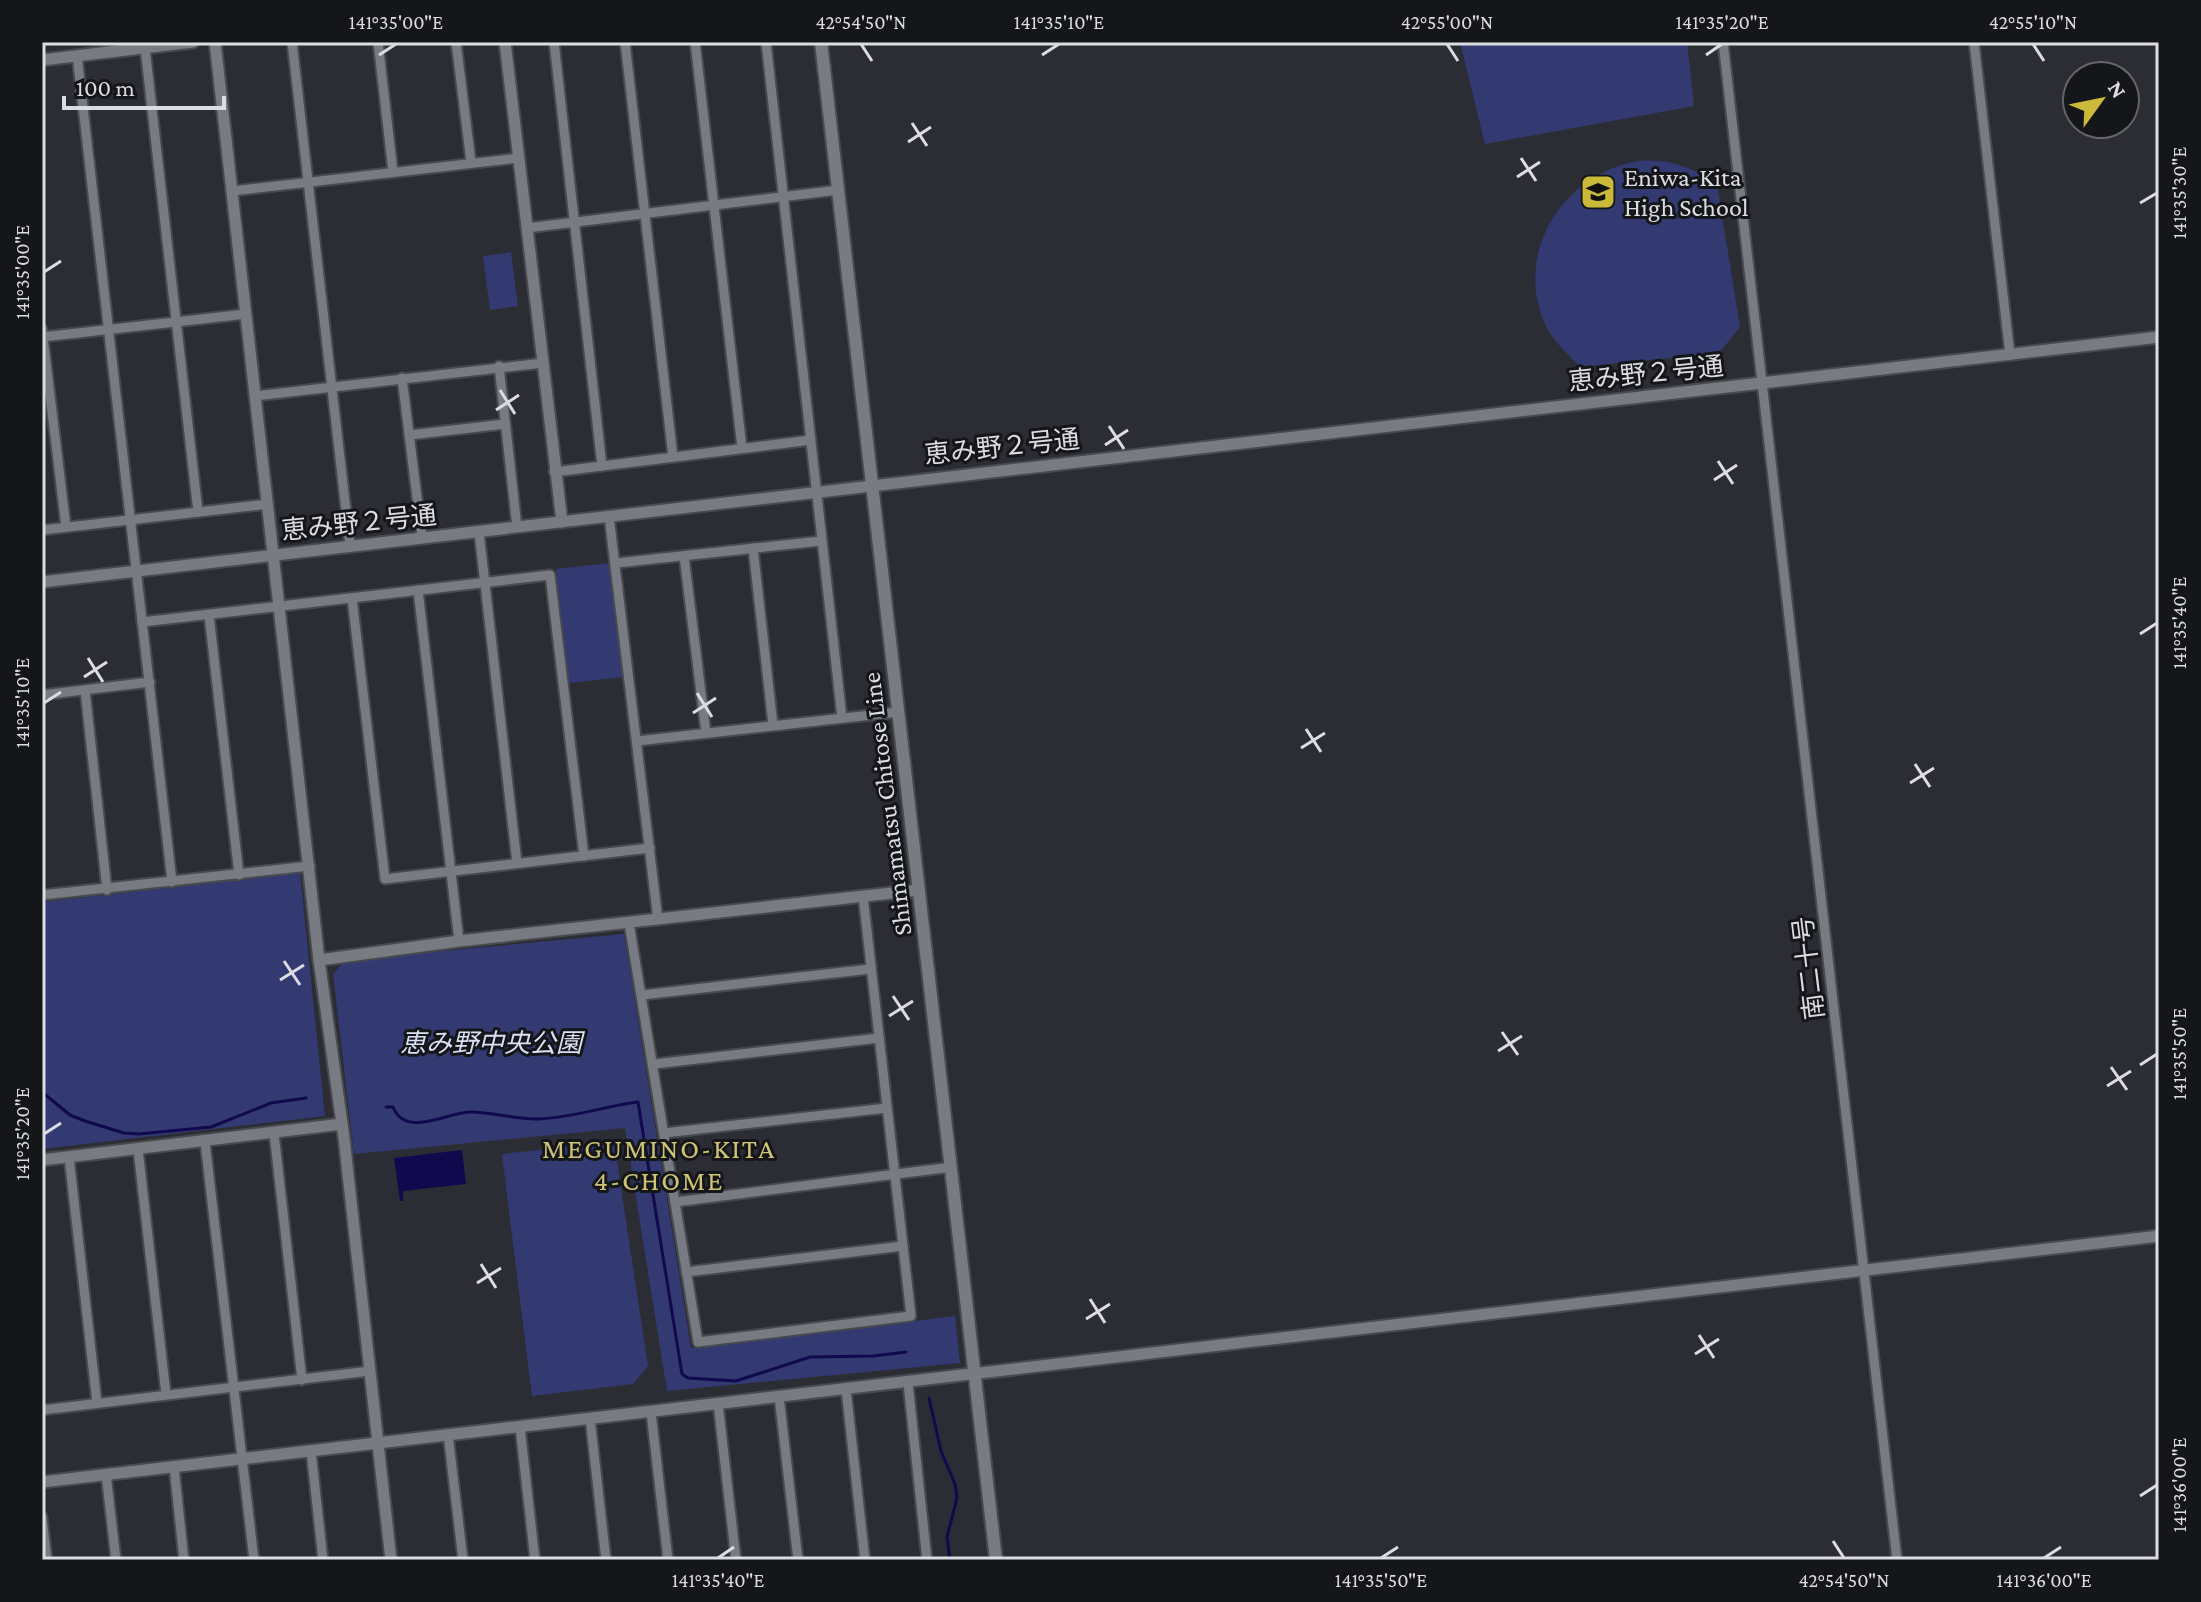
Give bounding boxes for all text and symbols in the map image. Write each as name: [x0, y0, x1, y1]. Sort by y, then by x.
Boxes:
text: 141°35'00"E: [349, 11, 443, 33]
text: 42°54'50"N: [816, 11, 906, 33]
text: 141°35'10"E: [1014, 11, 1104, 33]
text: 42°55'00"N: [1401, 11, 1493, 33]
text: 141°35'20"E: [1675, 11, 1769, 33]
text: 42°55'10"N: [1989, 11, 2077, 33]
scale bar: [64, 60, 224, 110]
north arrow: [2061, 60, 2141, 140]
text: 100 m: [76, 74, 135, 101]
text: N: [2103, 76, 2132, 102]
text: 141°35'30"E: [2168, 147, 2190, 239]
place label: Eniwa-Kita High School: [1624, 163, 1749, 222]
school or university icon: Eniwa-Kita High School: [1579, 173, 1617, 211]
text: 141°35'00"E: [11, 225, 33, 319]
street label: 恵み野２号通: [1567, 351, 1725, 397]
street label: 恵み野２号通: [923, 424, 1081, 470]
street label: 恵み野２号通: [280, 500, 438, 546]
text: 141°35'40"E: [2168, 577, 2190, 669]
text: 141°35'10"E: [11, 658, 33, 748]
street label: Shimamatsu Chitose Line: [856, 671, 918, 937]
street label: 南二十号: [1788, 915, 1830, 1021]
text: 141°35'50"E: [2168, 1008, 2190, 1100]
park label: 恵み野中央公園: [400, 1029, 586, 1058]
text: 141°35'20"E: [11, 1087, 33, 1181]
district label: MEGUMINO-KITA 4-CHOME: [542, 1133, 776, 1196]
text: 141°36'00"E: [2168, 1437, 2190, 1533]
text: 141°35'40"E: [672, 1569, 764, 1591]
text: 141°35'50"E: [1335, 1569, 1427, 1591]
text: 42°54'50"N: [1799, 1569, 1889, 1591]
text: 141°36'00"E: [1996, 1569, 2092, 1591]

